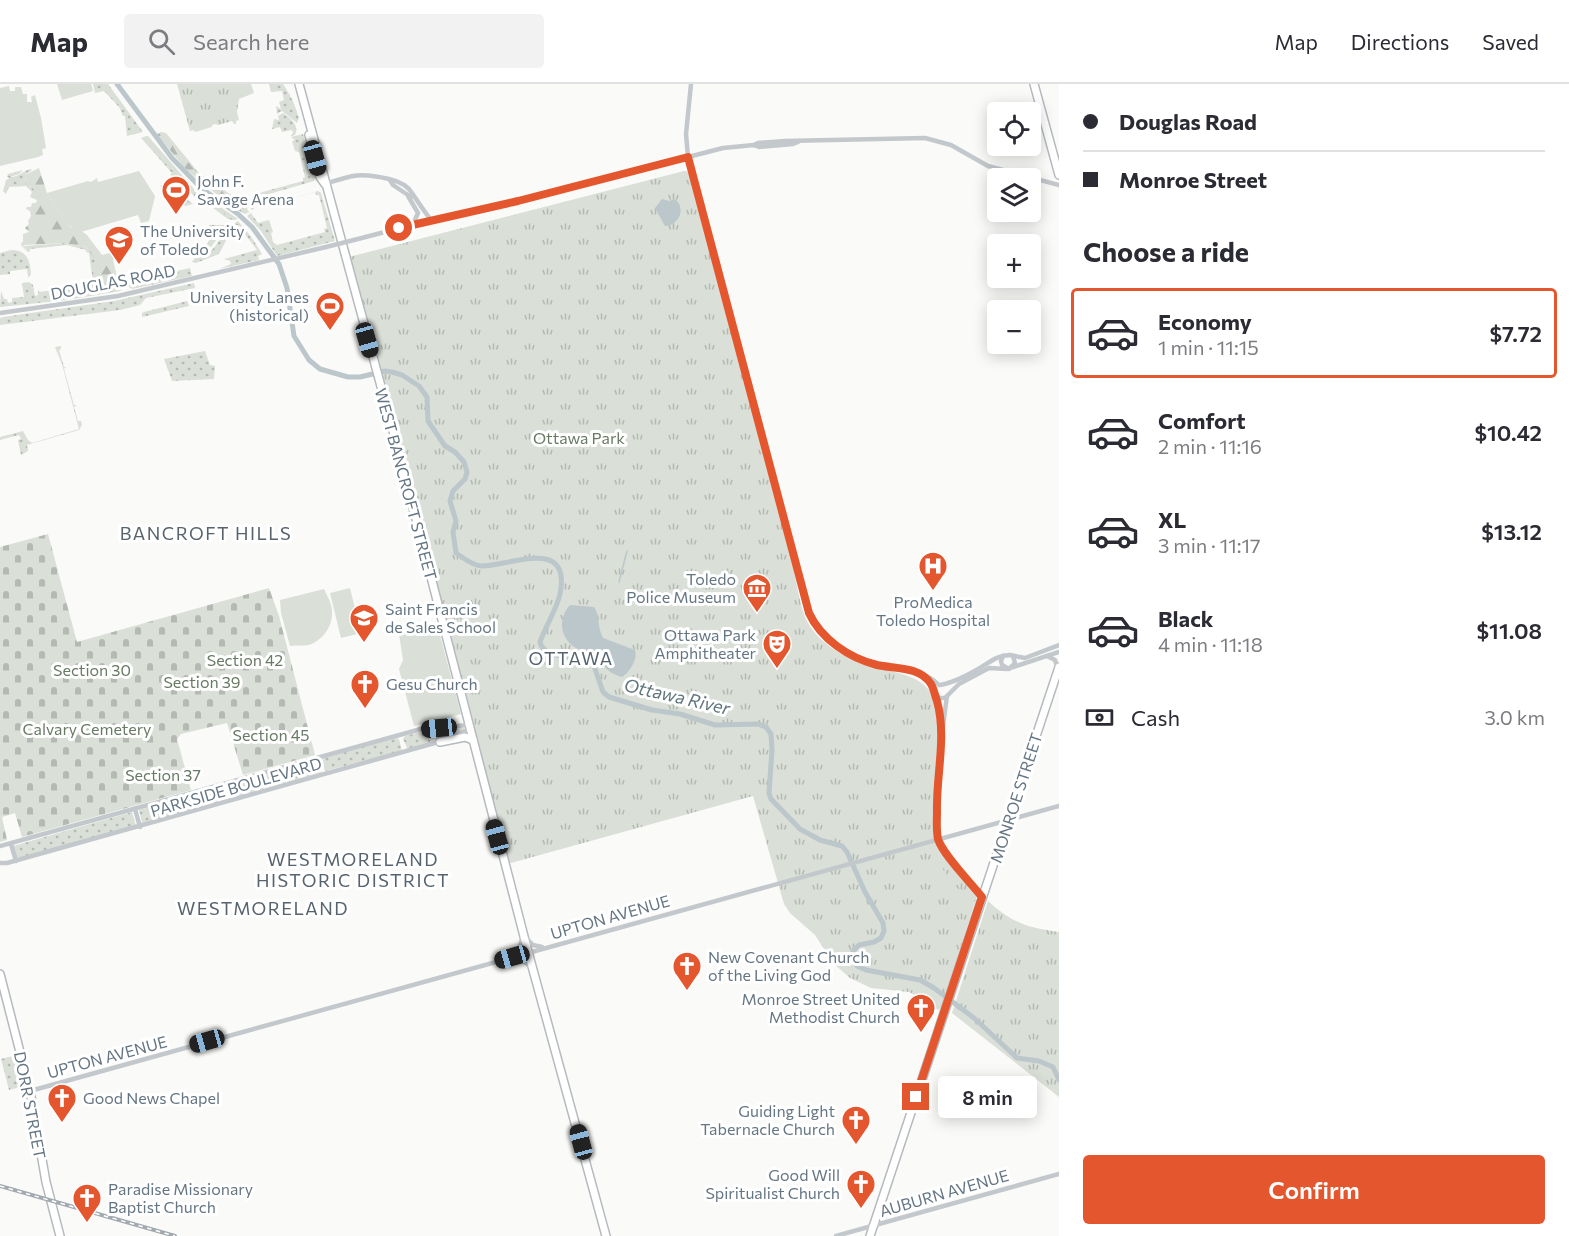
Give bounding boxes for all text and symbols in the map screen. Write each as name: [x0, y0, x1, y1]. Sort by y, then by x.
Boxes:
search box: [124, 14, 544, 68]
text: Map: [30, 24, 88, 58]
icon: search: [145, 25, 178, 58]
text: Search here: [193, 28, 309, 55]
text: Map: [1275, 29, 1318, 54]
text: Directions: [1351, 29, 1449, 54]
text: Saved: [1482, 29, 1539, 54]
map controls: [987, 102, 1041, 354]
button: locate: [987, 102, 1041, 156]
text: Douglas Road: [1119, 108, 1257, 135]
car: [302, 138, 328, 178]
text: Monroe Street: [1119, 166, 1267, 193]
button: layers: [987, 168, 1041, 222]
place label: John F. Savage Arena: [197, 171, 294, 208]
sports icon: John F. Savage Arena: [160, 174, 192, 216]
route start: [385, 214, 412, 241]
place label: The University of Toledo: [140, 221, 245, 258]
school or university icon: The University of Toledo: [103, 224, 135, 266]
button: +: [987, 234, 1041, 288]
text: Choose a ride: [1083, 235, 1249, 268]
street label: DOUGLAS ROAD: [49, 260, 177, 303]
place label: University Lanes (historical): [190, 287, 309, 324]
sports icon: University Lanes (historical): [314, 290, 346, 332]
button: −: [987, 300, 1041, 354]
icon: car: [1086, 306, 1140, 360]
text: Economy: [1158, 308, 1252, 335]
car: [353, 320, 381, 360]
text: $7.72: [1489, 320, 1542, 347]
text: 1 min · 11:15: [1158, 335, 1259, 359]
street label: WEST BANCROFT STREET: [372, 386, 441, 582]
icon: car: [1086, 405, 1140, 459]
text: Comfort: [1158, 407, 1246, 434]
text: $10.42: [1474, 419, 1542, 446]
park label: Ottawa Park: [533, 428, 625, 447]
text: 2 min · 11:16: [1158, 434, 1262, 458]
icon: car: [1086, 504, 1140, 558]
text: XL: [1158, 506, 1186, 533]
text: $13.12: [1481, 518, 1542, 545]
district label: BANCROFT HILLS: [120, 522, 292, 544]
text: 3 min · 11:17: [1158, 533, 1261, 557]
hospital icon: ProMedica Toledo Hospital: [917, 550, 949, 592]
place label: Toledo Police Museum: [626, 569, 736, 606]
museum icon: Toledo Police Museum: [741, 572, 773, 614]
place label: ProMedica Toledo Hospital: [876, 592, 990, 629]
place label: Saint Francis de Sales School: [385, 599, 496, 636]
school or university icon: Saint Francis de Sales School: [348, 602, 380, 644]
icon: car: [1086, 603, 1140, 657]
text: Black: [1158, 605, 1213, 632]
text: $11.08: [1477, 617, 1542, 644]
place label: Ottawa Park Amphitheater: [654, 625, 757, 662]
theatre icon: Ottawa Park Amphitheater: [761, 628, 793, 670]
text: 4 min · 11:18: [1158, 632, 1263, 656]
district label: OTTAWA: [528, 647, 614, 669]
park label: Section 42: [207, 650, 283, 669]
park label: Section 30: [53, 660, 131, 679]
church icon: Gesu Church: [349, 668, 381, 710]
park label: Section 39: [163, 672, 241, 691]
water label: Ottawa River: [622, 673, 733, 719]
place label: Gesu Church: [386, 674, 478, 693]
icon: cash: [1083, 701, 1116, 734]
text: Cash: [1131, 704, 1180, 731]
text: 3.0 km: [1484, 705, 1545, 729]
car: [420, 717, 458, 739]
park label: Calvary Cemetery: [23, 719, 151, 738]
park label: Section 45: [233, 725, 310, 744]
street label: MONROE STREET: [986, 730, 1046, 865]
street label: PARKSIDE BOULEVARD: [148, 753, 324, 820]
park label: Section 37: [125, 765, 201, 784]
car: [484, 817, 510, 857]
district label: WESTMORELAND HISTORIC DISTRICT: [256, 848, 450, 891]
street label: UPTON AVENUE: [548, 890, 672, 943]
district label: WESTMORELAND: [177, 897, 349, 919]
car: [492, 943, 532, 971]
place label: New Covenant Church of the Living God: [708, 947, 869, 984]
church icon: New Covenant Church of the Living God: [671, 950, 703, 992]
place label: Monroe Street United Methodist Church: [741, 989, 900, 1026]
church icon: Monroe Street United Methodist Church: [905, 992, 937, 1034]
car: [187, 1027, 227, 1055]
street label: UPTON AVENUE: [45, 1031, 169, 1082]
street label: DORR STREET: [11, 1050, 50, 1160]
callout: 8 min: [937, 1076, 1036, 1118]
church icon: Good News Chapel: [46, 1082, 78, 1124]
route end: [902, 1083, 929, 1110]
text: 8 min: [962, 1085, 1013, 1109]
place label: Good News Chapel: [83, 1088, 220, 1107]
place label: Guiding Light Tabernacle Church: [700, 1101, 835, 1138]
church icon: Guiding Light Tabernacle Church: [840, 1104, 872, 1146]
car: [568, 1122, 594, 1162]
button: Confirm: [1083, 1155, 1545, 1224]
place label: Good Will Spiritualist Church: [705, 1165, 840, 1202]
street label: AUBURN AVENUE: [877, 1165, 1011, 1220]
church icon: Good Will Spiritualist Church: [845, 1168, 877, 1210]
place label: Paradise Missionary Baptist Church: [108, 1179, 253, 1216]
church icon: Paradise Missionary Baptist Church: [71, 1182, 103, 1224]

